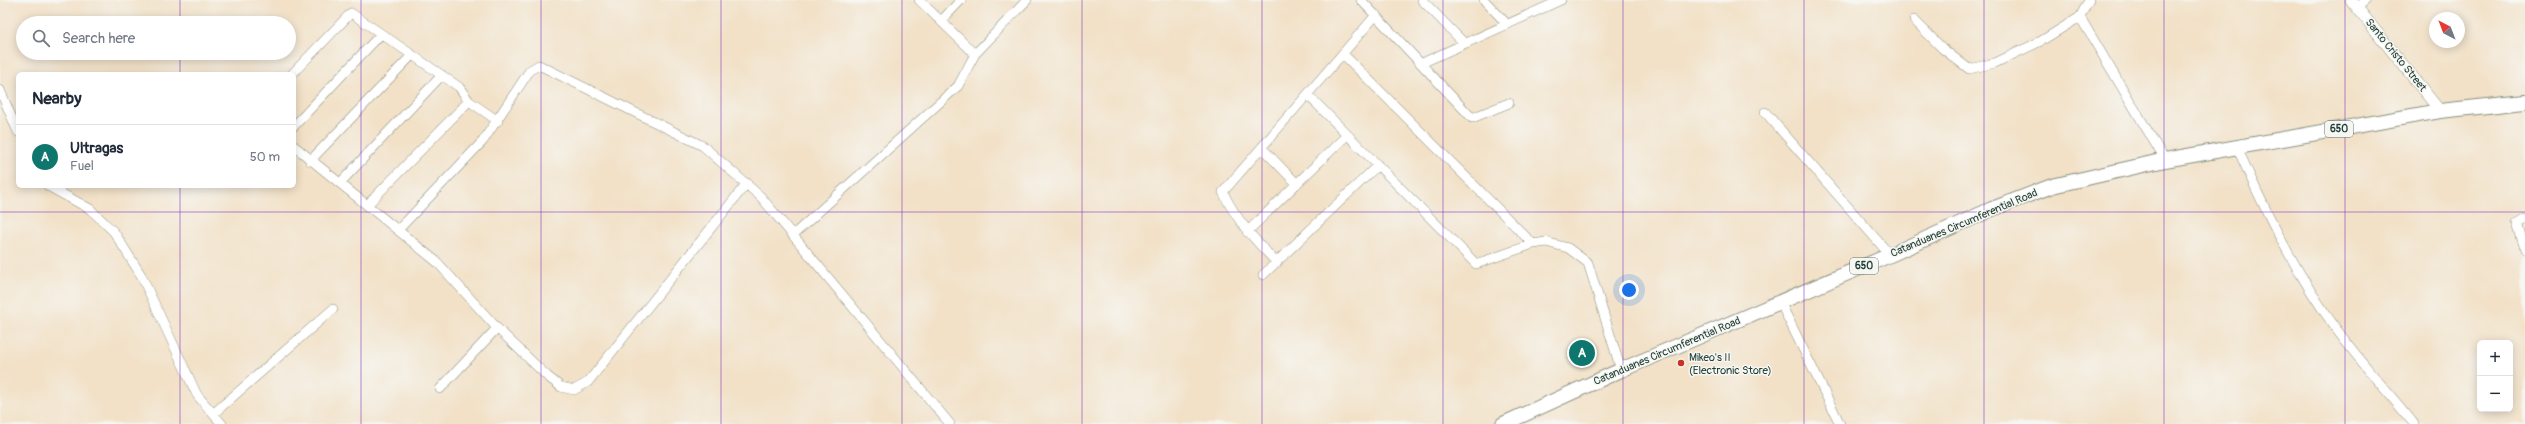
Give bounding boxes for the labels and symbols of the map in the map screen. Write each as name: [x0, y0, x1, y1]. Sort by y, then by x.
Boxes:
north arrow: [2429, 12, 2465, 48]
street label: Santo Cristo Street: [2363, 16, 2430, 95]
road number: 650: [2325, 121, 2353, 137]
street label: Catanduanes Circumferential Road: [1889, 186, 2039, 260]
road number: 650: [1850, 258, 1878, 274]
your location: [1619, 280, 1639, 300]
street label: Catanduanes Circumferential Road: [1592, 314, 1742, 388]
pin: A: [1569, 338, 1595, 368]
place label: Mikeo's II (Electronic Store): [1689, 351, 1772, 377]
marker: Mikeo's II (Electronic Store): [1676, 358, 1686, 368]

